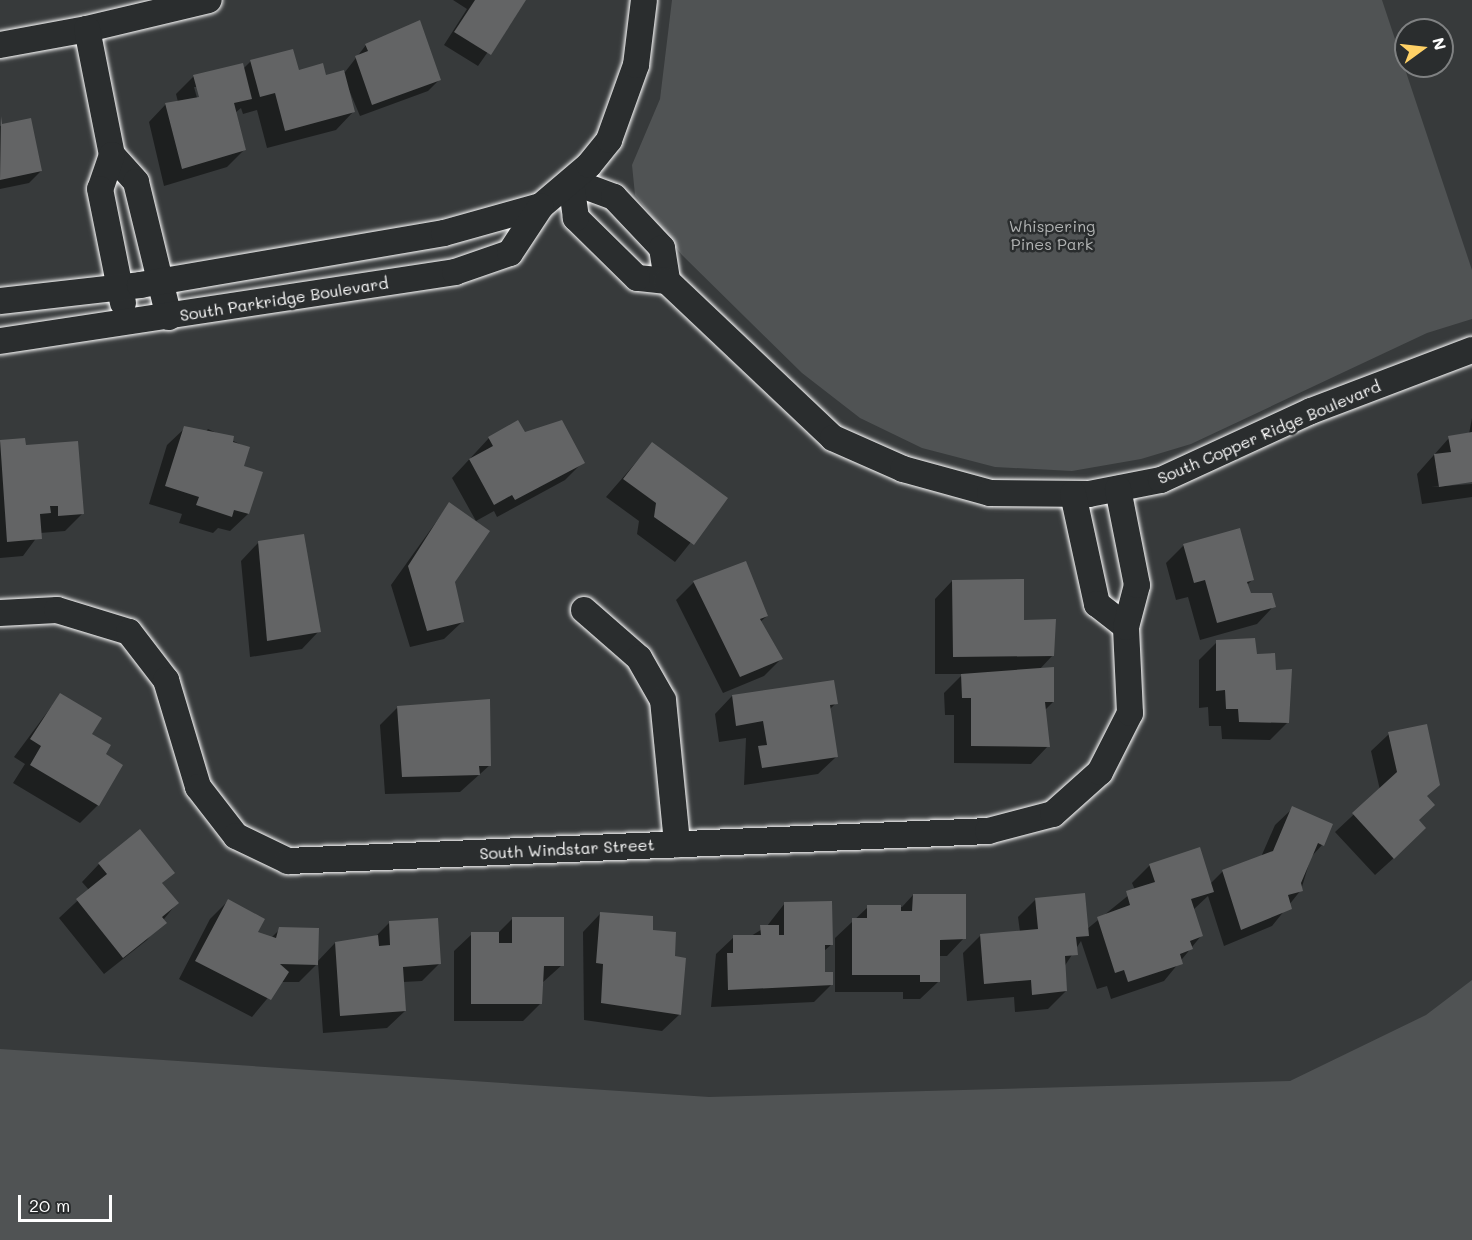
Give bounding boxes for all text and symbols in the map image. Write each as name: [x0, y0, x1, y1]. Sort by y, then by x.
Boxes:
north arrow: [1394, 18, 1454, 78]
text: N: [1428, 35, 1452, 52]
park label: Whispering Pines Park: [1009, 216, 1095, 254]
street label: South Parkridge Boulevard: [178, 273, 390, 325]
street label: South Copper Ridge Boulevard: [1155, 376, 1383, 488]
street label: South Windstar Street: [479, 835, 655, 863]
scale bar: [21, 1183, 116, 1221]
text: 20 m: [29, 1193, 70, 1217]

